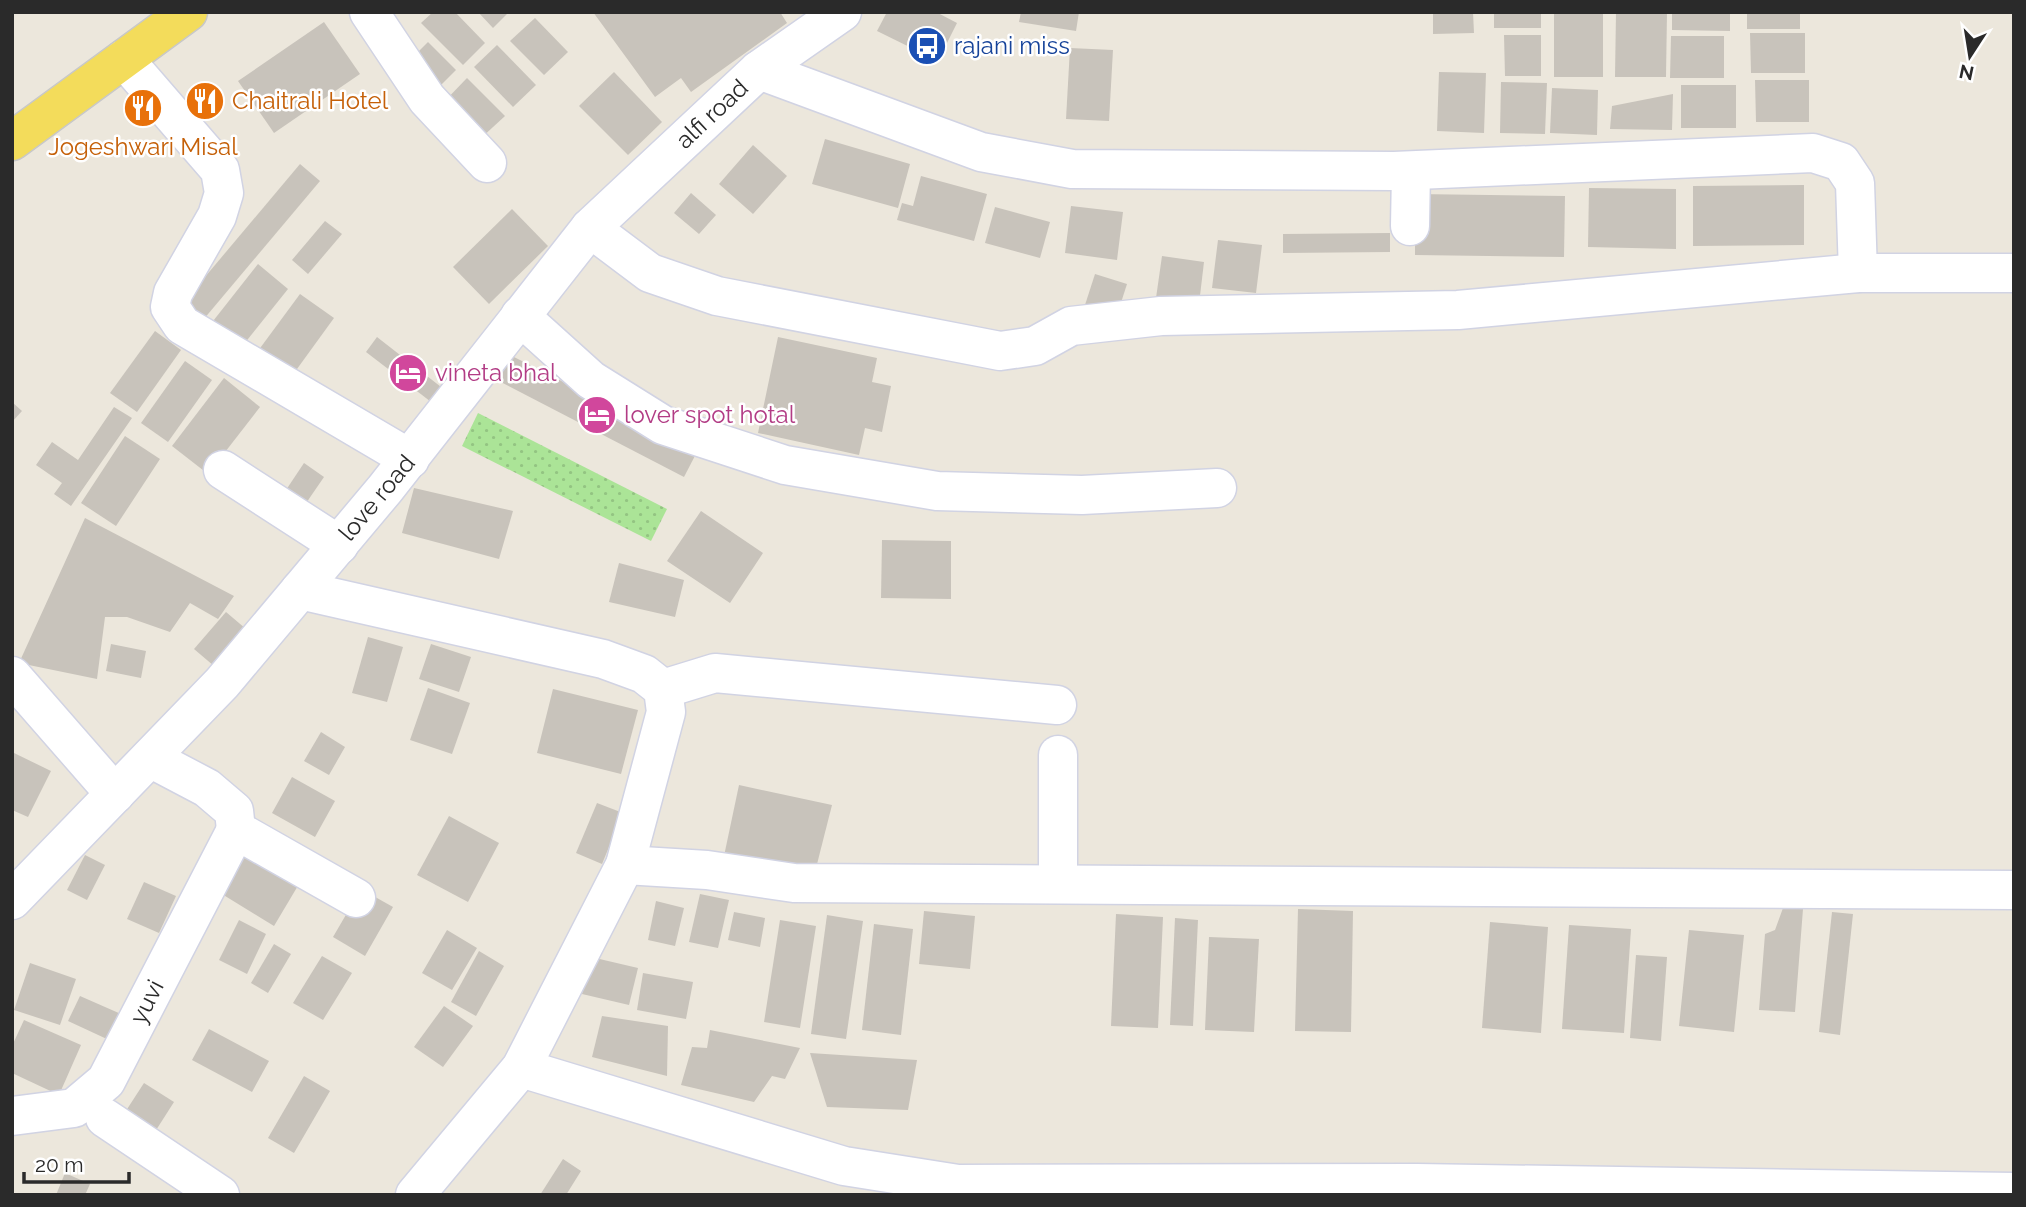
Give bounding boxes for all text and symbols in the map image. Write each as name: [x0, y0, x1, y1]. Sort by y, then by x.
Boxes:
north arrow: [1935, 21, 2005, 91]
bus stop icon: rajani miss: [906, 25, 948, 67]
place label: rajani miss: [954, 31, 1070, 60]
text: N: [1957, 60, 1976, 85]
street label: alfi road: [670, 73, 754, 154]
restaurant icon: Chaitrali Hotel: [184, 80, 226, 122]
place label: Chaitrali Hotel: [232, 86, 389, 115]
restaurant icon: Jogeshwari Misal: [122, 87, 164, 129]
place label: Jogeshwari Misal: [48, 132, 238, 161]
hotel icon: vineta bhal: [387, 352, 429, 394]
place label: vineta bhal: [435, 358, 557, 387]
hotel icon: lover spot hotal: [576, 394, 618, 436]
place label: lover spot hotal: [624, 400, 796, 429]
street label: love road: [332, 449, 421, 547]
street label: yuvi: [123, 975, 170, 1029]
scale bar: [24, 1140, 130, 1184]
text: 20 m: [35, 1152, 83, 1177]

